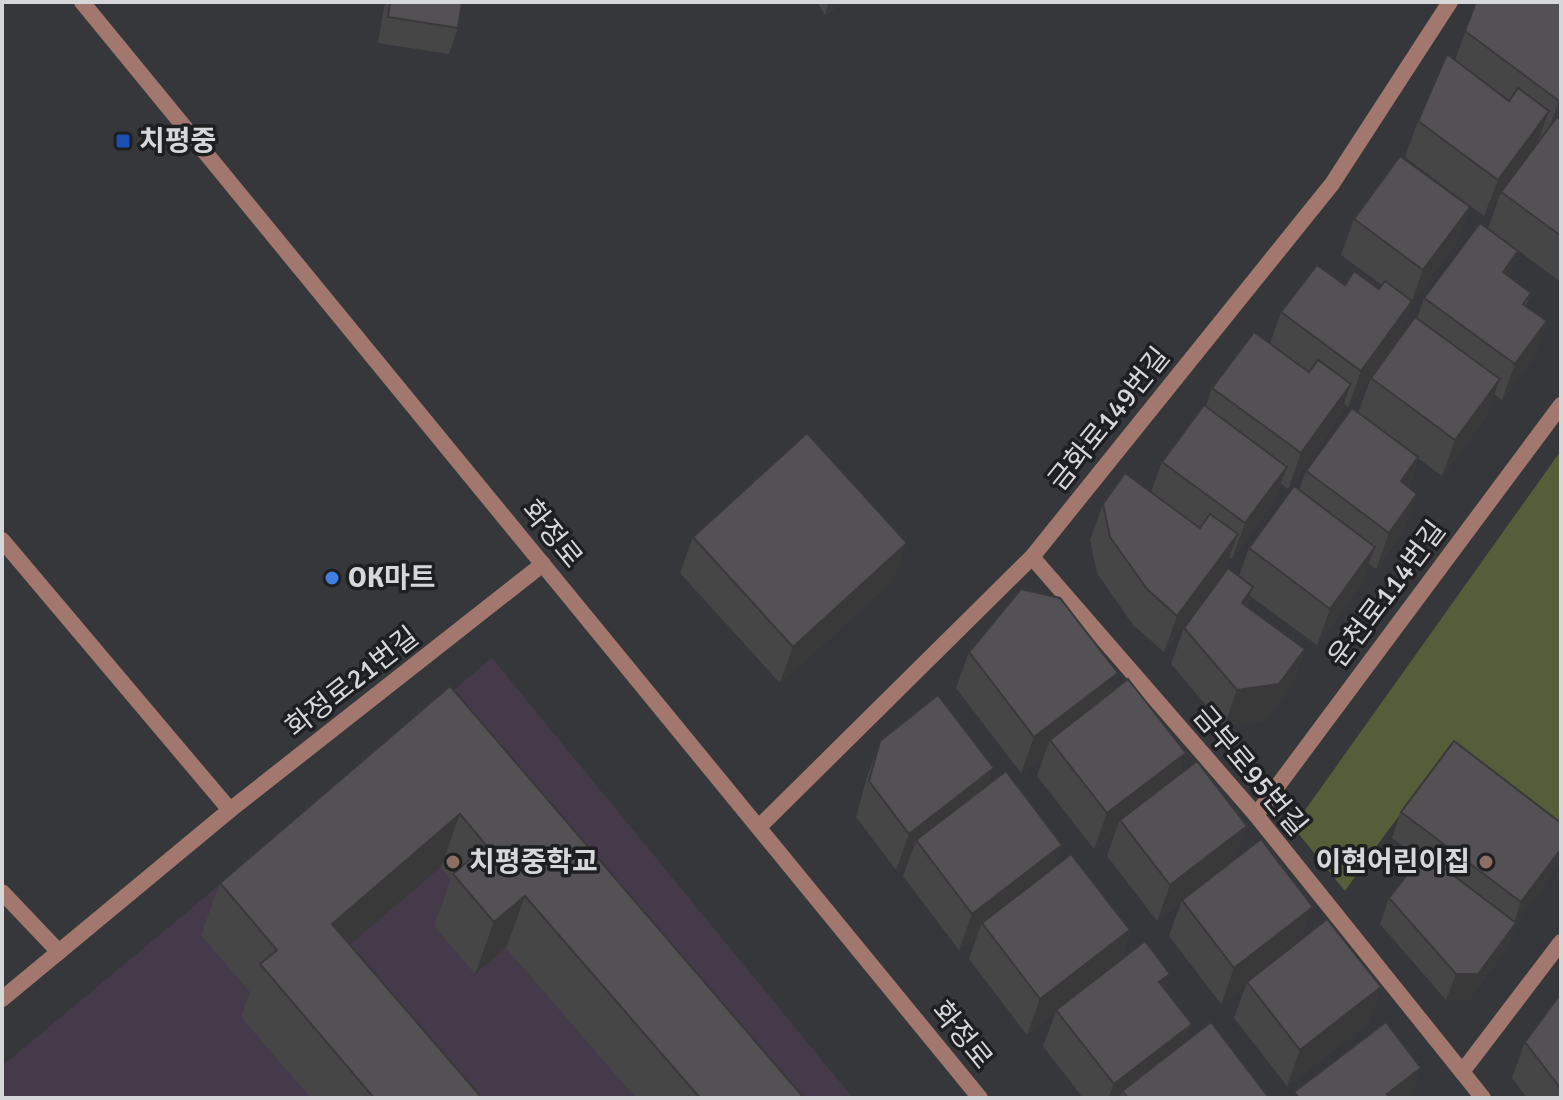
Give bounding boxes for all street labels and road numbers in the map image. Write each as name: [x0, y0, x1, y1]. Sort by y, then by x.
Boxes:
street label: 금화로149번길: [1041, 341, 1177, 497]
street label: 화정로: [514, 493, 590, 575]
street label: 운천로114번길: [1321, 514, 1453, 674]
street label: 화정로21번길: [279, 620, 425, 744]
street label: 금부로95번길: [1186, 699, 1314, 843]
street label: 화정로: [924, 994, 1000, 1076]

